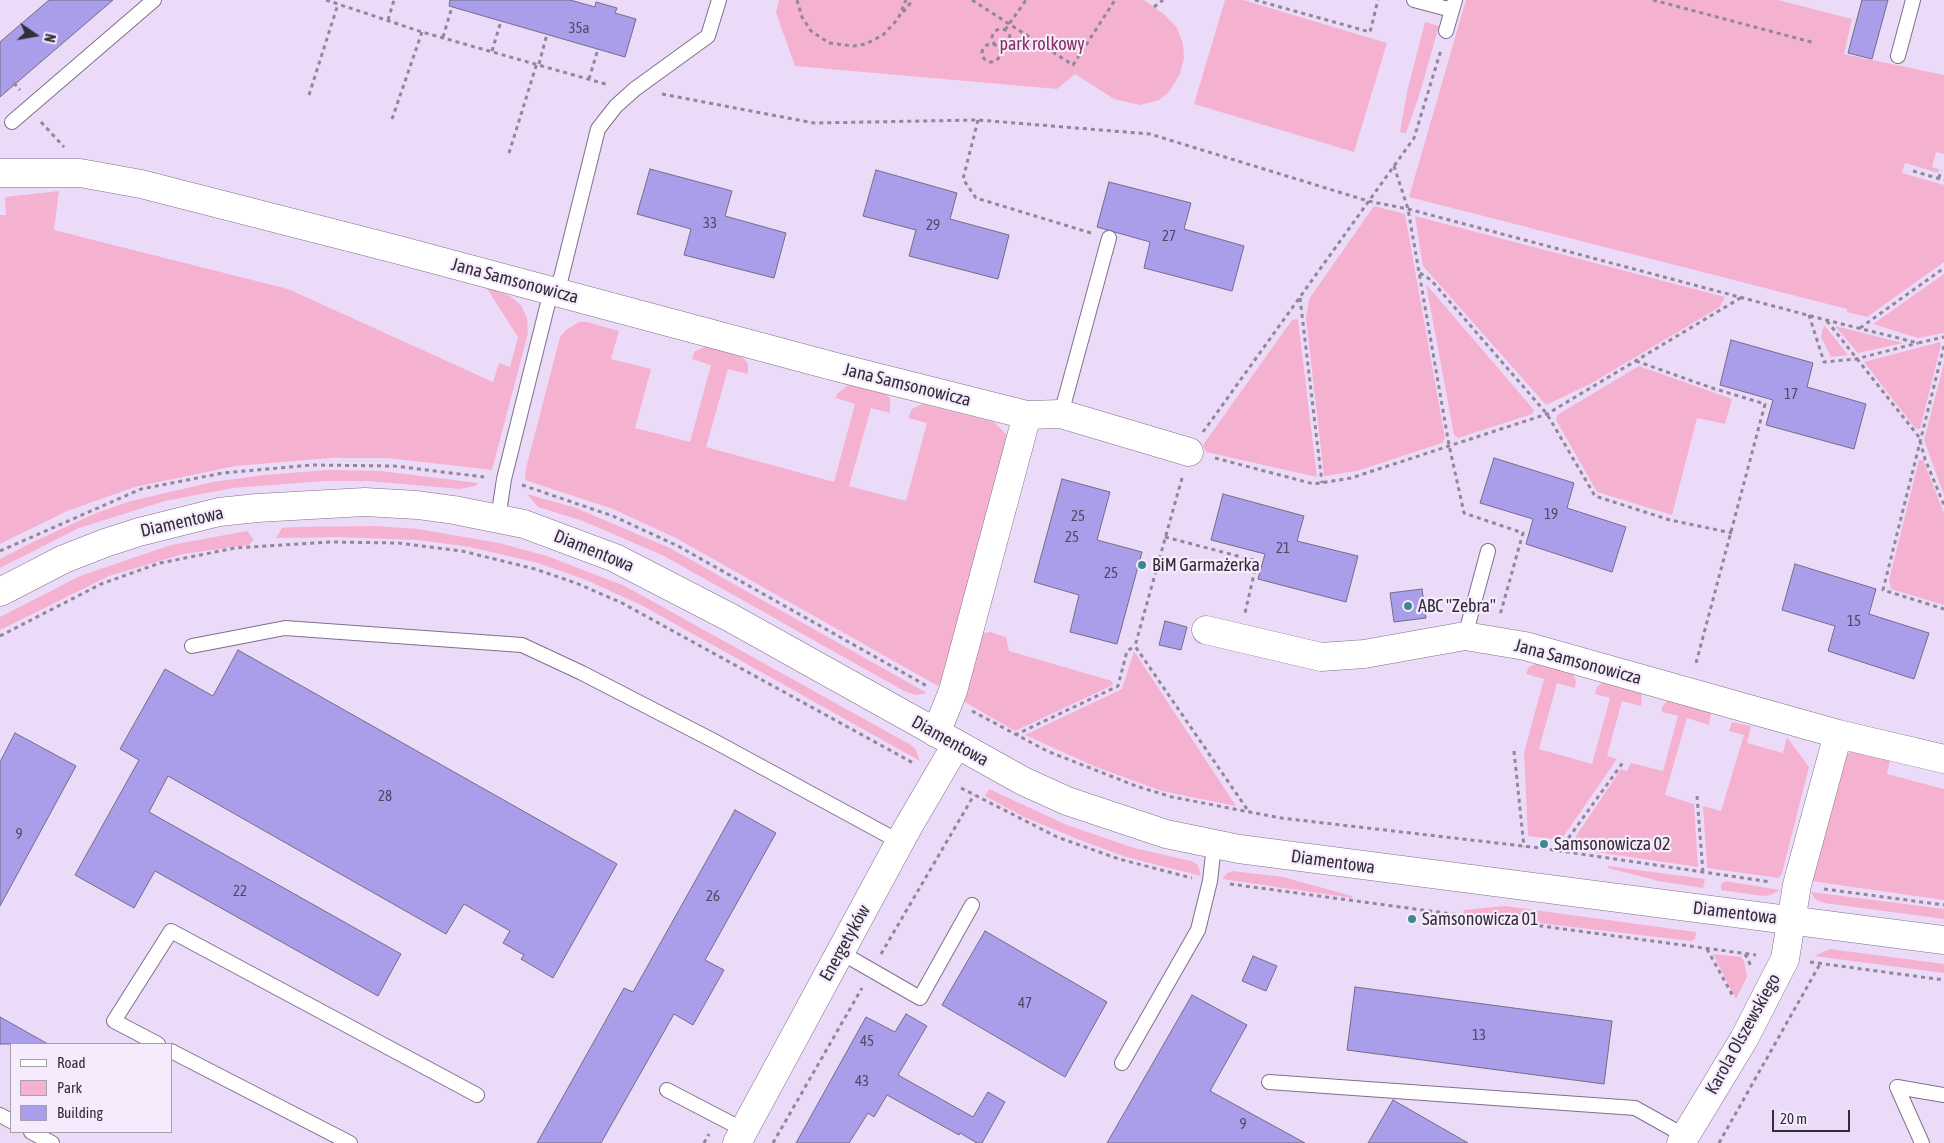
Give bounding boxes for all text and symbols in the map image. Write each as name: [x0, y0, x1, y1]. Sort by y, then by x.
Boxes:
north arrow: [10, 10, 60, 60]
house number: 35a: [568, 19, 590, 37]
text: N: [41, 32, 58, 44]
park label: park rolkowy: [999, 33, 1085, 55]
house number: 33: [703, 214, 717, 232]
house number: 29: [926, 216, 940, 234]
house number: 27: [1162, 227, 1176, 245]
street label: Jana Samsonowicza: [449, 254, 581, 308]
street label: Jana Samsonowicza: [841, 359, 973, 411]
house number: 17: [1784, 385, 1798, 403]
street label: Diamentowa: [138, 502, 226, 542]
house number: 19: [1544, 505, 1558, 523]
house number: 25: [1071, 507, 1085, 525]
street label: Diamentowa: [551, 525, 637, 577]
house number: 25: [1065, 528, 1079, 546]
house number: 21: [1276, 539, 1290, 557]
place label: BiM Garmażerka: [1152, 554, 1260, 576]
marker: BiM Garmażerka: [1136, 559, 1148, 571]
house number: 25: [1104, 564, 1118, 582]
place label: ABC "Zebra": [1418, 595, 1496, 617]
marker: ABC "Zebra": [1402, 600, 1414, 612]
house number: 15: [1847, 612, 1861, 630]
street label: Jana Samsonowicza: [1512, 635, 1644, 689]
street label: Diamentowa: [908, 711, 992, 771]
house number: 28: [378, 787, 392, 805]
house number: 9: [15, 825, 23, 843]
place label: Samsonowicza 02: [1554, 833, 1670, 855]
marker: Samsonowicza 02: [1538, 838, 1550, 850]
street label: Diamentowa: [1290, 845, 1376, 879]
house number: 22: [233, 882, 247, 900]
house number: 26: [706, 887, 720, 905]
street label: Diamentowa: [1692, 897, 1778, 929]
street label: Energetyków: [815, 901, 875, 985]
place label: Samsonowicza 01: [1422, 908, 1538, 930]
marker: Samsonowicza 01: [1406, 913, 1418, 925]
street label: Karola Olszewskiego: [1701, 970, 1785, 1098]
house number: 47: [1018, 994, 1032, 1012]
house number: 13: [1472, 1026, 1486, 1044]
house number: 45: [860, 1032, 874, 1050]
legend: [10, 1043, 172, 1133]
text: Road: [57, 1054, 86, 1071]
house number: 43: [855, 1072, 869, 1090]
text: Park: [57, 1079, 82, 1096]
scale bar: [1774, 1100, 1852, 1132]
text: Building: [57, 1104, 103, 1121]
text: 20 m: [1780, 1110, 1807, 1127]
house number: 9: [1239, 1115, 1247, 1133]

